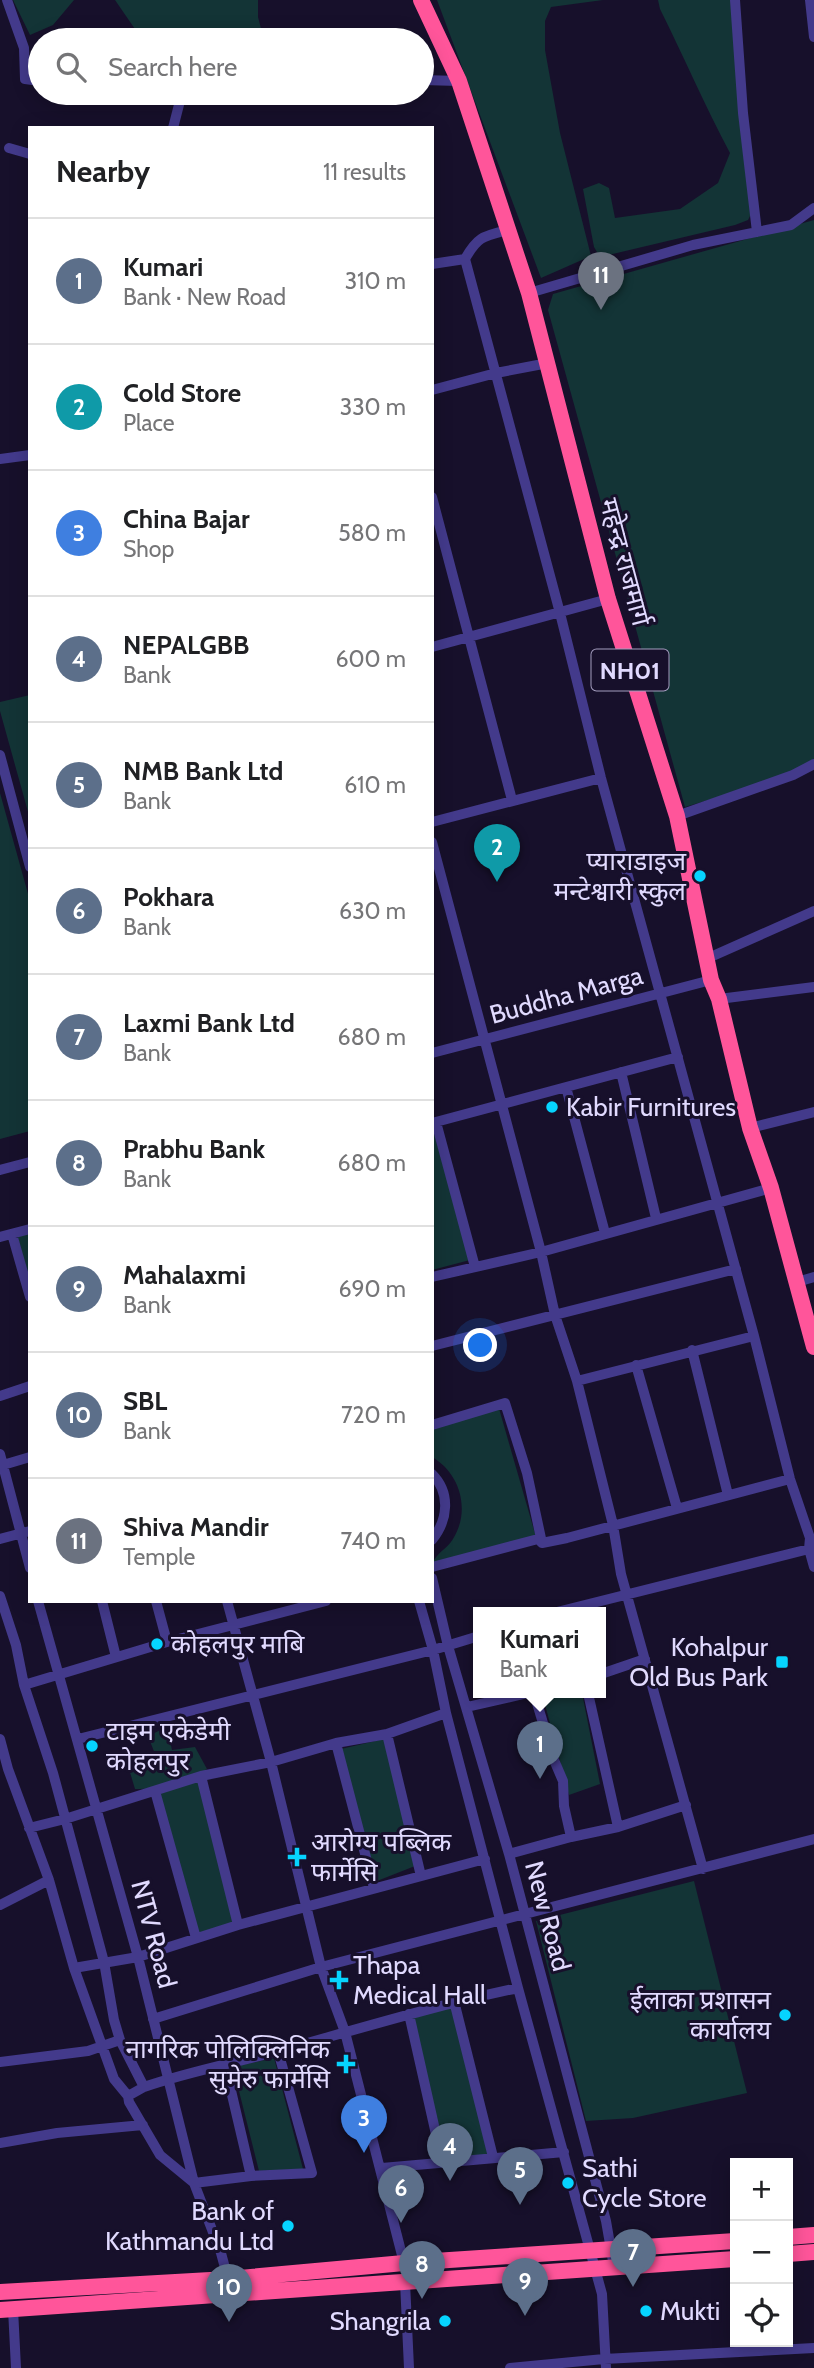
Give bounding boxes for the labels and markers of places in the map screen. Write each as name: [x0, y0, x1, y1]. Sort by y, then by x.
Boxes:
pin: 11: [578, 252, 624, 310]
pin: 2: [474, 824, 520, 882]
place label: प्याराडाइज मन्टेश्वारी स्कुल: [554, 845, 687, 907]
marker: प्याराडाइज मन्टेश्वारी स्कुल: [692, 868, 708, 884]
place label: Kabir Furnitures: [566, 1091, 736, 1123]
marker: Kabir Furnitures: [544, 1099, 560, 1115]
place label: कोहलपुर माबि: [171, 1628, 305, 1660]
place label: Kohalpur Old Bus Park: [629, 1631, 769, 1693]
marker: कोहलपुर माबि: [149, 1636, 165, 1652]
marker: Kohalpur Old Bus Park: [774, 1654, 790, 1670]
place label: टाइम एकेडेमी कोहलपुर: [106, 1715, 232, 1777]
pin: 1: [517, 1721, 563, 1779]
marker: टाइम एकेडेमी कोहलपुर: [84, 1738, 100, 1754]
place label: आरोग्य पब्लिक फार्मेसि: [311, 1826, 452, 1888]
marker: आरोग्य पब्लिक फार्मेसि: [289, 1849, 305, 1865]
place label: Thapa Medical Hall: [353, 1949, 486, 2011]
marker: Thapa Medical Hall: [331, 1972, 347, 1988]
place label: ईलाका प्रशासन कार्यालय: [630, 1984, 772, 2046]
marker: ईलाका प्रशासन कार्यालय: [777, 2007, 793, 2023]
place label: नागरिक पोलिक्लिनिक सुमेरु फार्मेसि: [125, 2033, 331, 2095]
marker: नागरिक पोलिक्लिनिक सुमेरु फार्मेसि: [336, 2054, 356, 2074]
pin: 3: [341, 2095, 387, 2153]
pin: 4: [427, 2123, 473, 2181]
pin: 5: [497, 2147, 543, 2205]
place label: Sathi Cycle Store: [582, 2152, 707, 2214]
pin: 6: [378, 2165, 424, 2223]
marker: Sathi Cycle Store: [560, 2175, 576, 2191]
place label: Bank of Kathmandu Ltd: [105, 2195, 274, 2257]
marker: Bank of Kathmandu Ltd: [280, 2218, 296, 2234]
pin: 7: [610, 2229, 656, 2287]
pin: 8: [399, 2241, 445, 2299]
pin: 9: [502, 2258, 548, 2316]
pin: 10: [206, 2264, 252, 2322]
place label: Mukti: [660, 2295, 720, 2327]
marker: Mukti: [638, 2303, 654, 2319]
place label: Shangrila: [330, 2305, 432, 2337]
marker: Shangrila: [437, 2313, 453, 2329]

